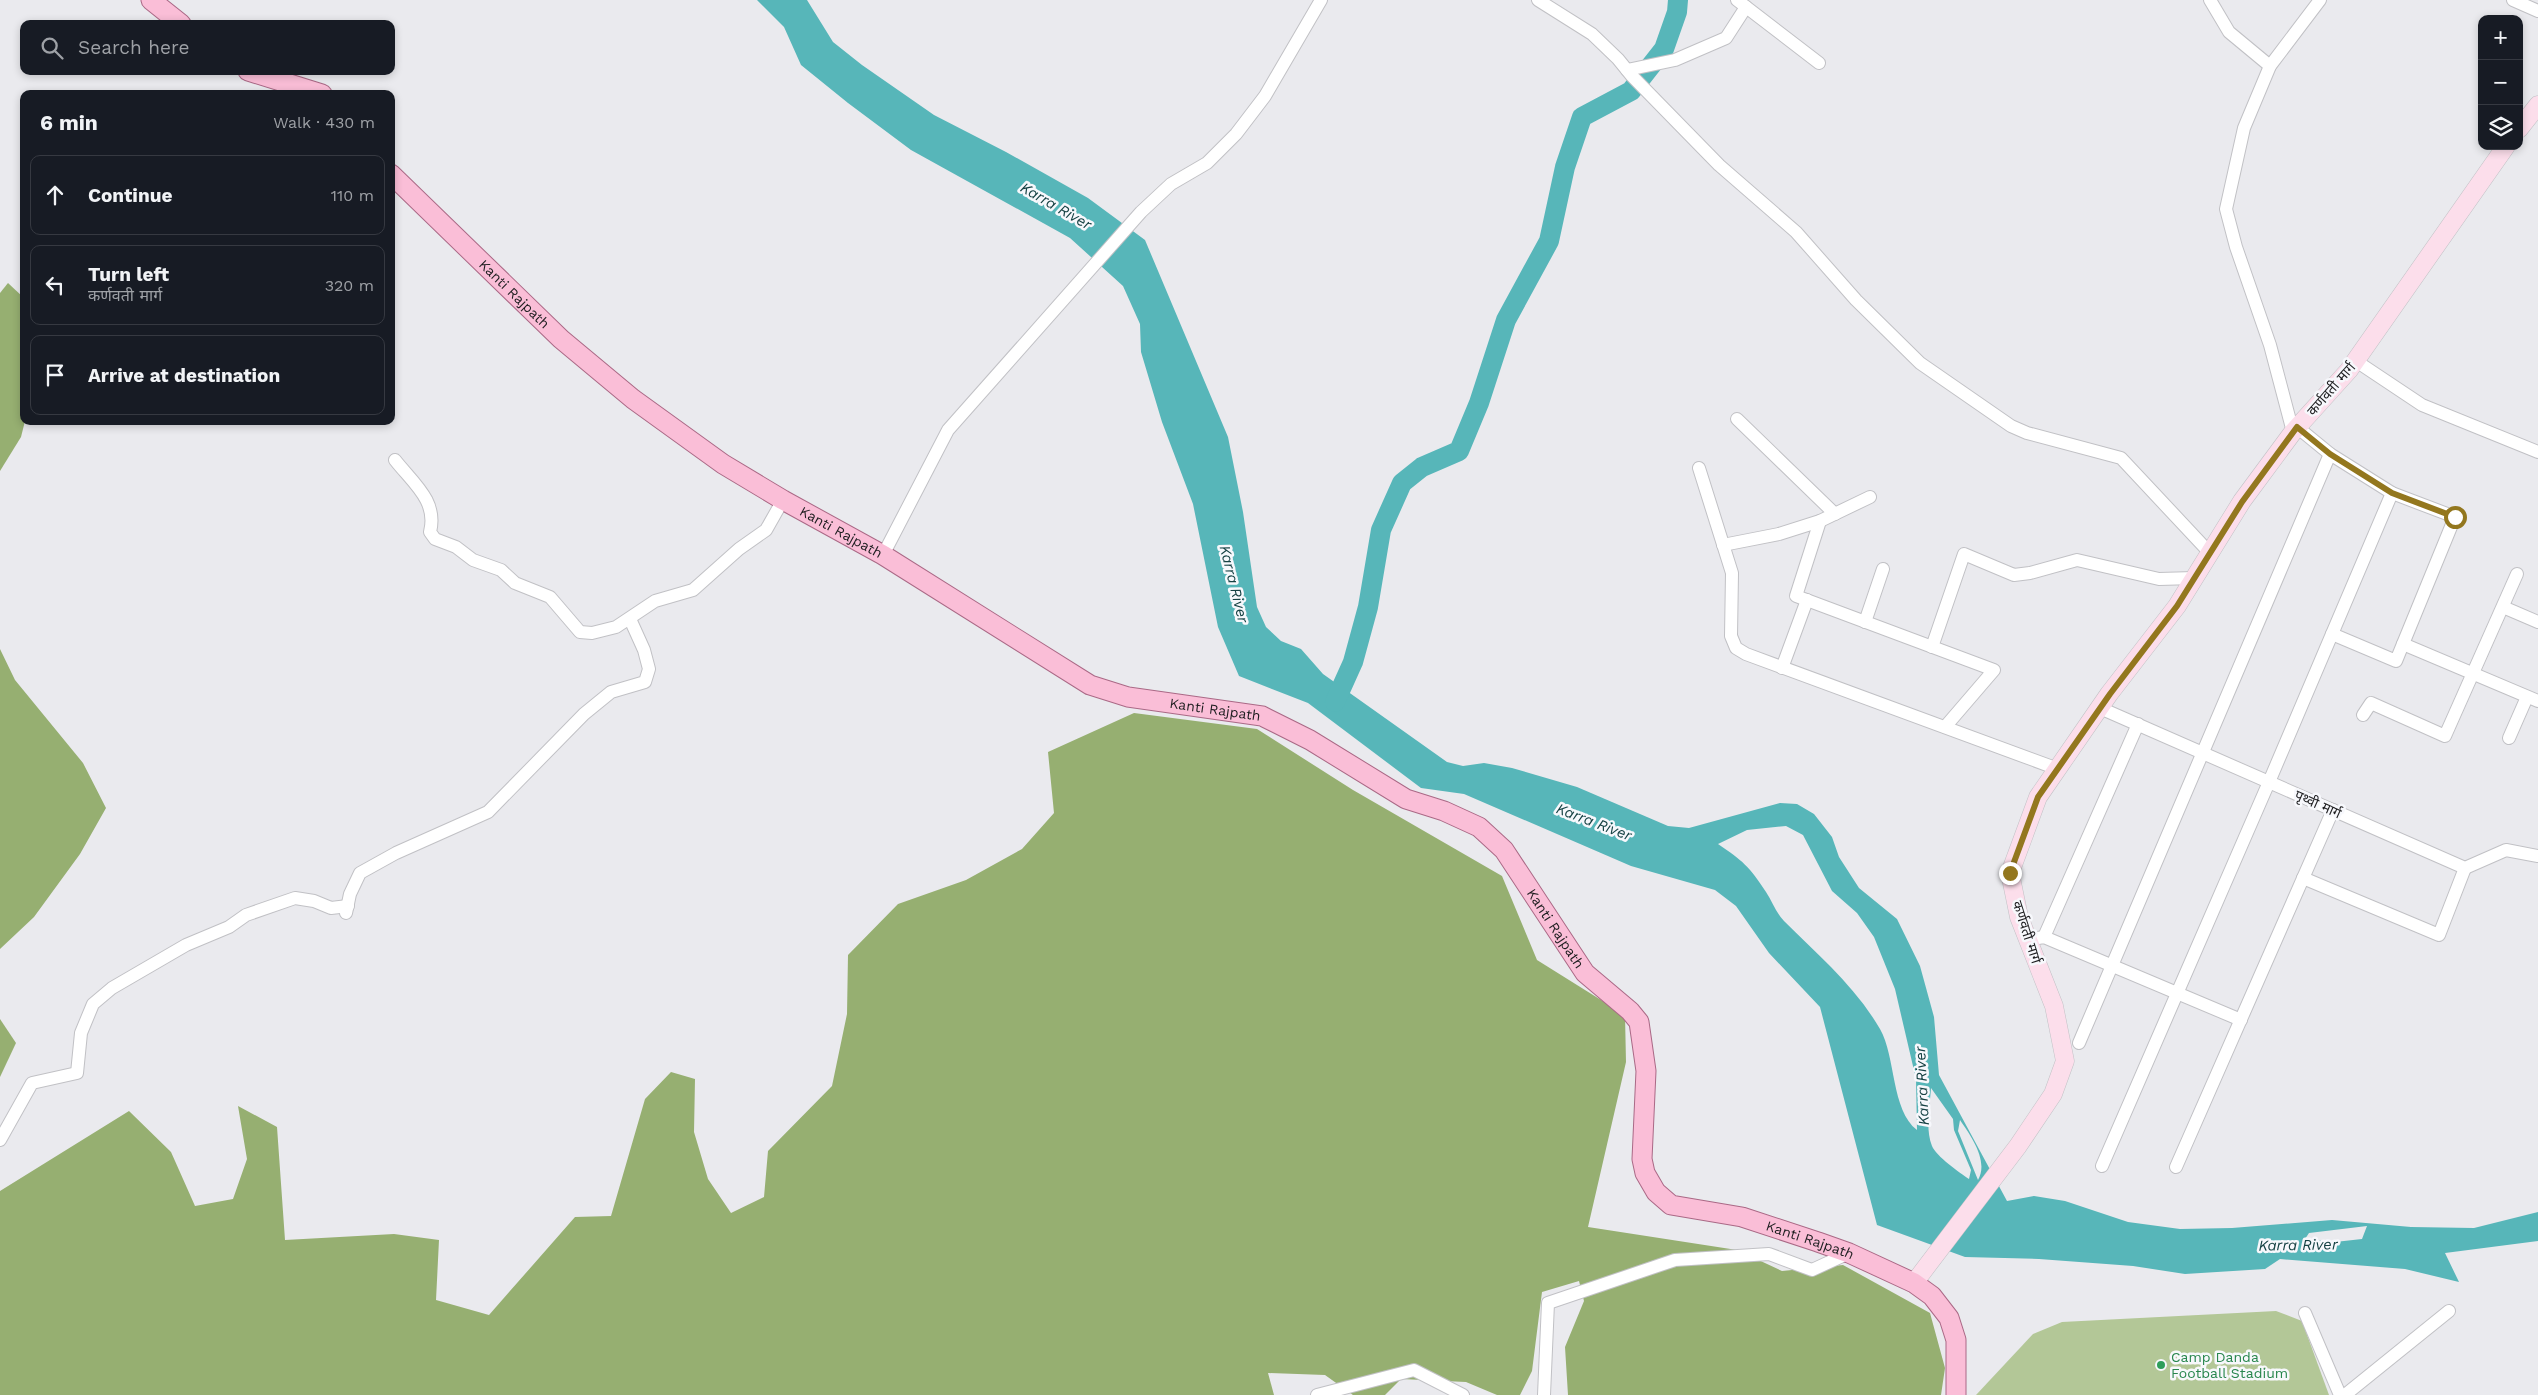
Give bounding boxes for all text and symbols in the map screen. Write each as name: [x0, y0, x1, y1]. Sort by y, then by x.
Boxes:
map controls: [2478, 15, 2523, 150]
button: +: [2478, 15, 2523, 60]
search box: [20, 20, 395, 75]
icon: search: [38, 34, 66, 62]
text: Search here: [78, 36, 189, 59]
button: −: [2478, 60, 2523, 105]
button: layers: [2478, 105, 2523, 150]
text: 6 min: [40, 110, 98, 135]
text: Walk · 430 m: [273, 113, 375, 132]
water label: Karra River: [1017, 178, 1096, 234]
icon: ahead: [41, 181, 69, 209]
text: Continue: [88, 184, 172, 207]
text: 110 m: [331, 186, 374, 205]
street label: Kanti Rajpath: [476, 256, 553, 332]
text: Turn left: [88, 263, 169, 286]
icon: left: [41, 271, 69, 299]
text: 320 m: [325, 276, 374, 295]
text: कर्णवती मार्ग: [88, 286, 162, 305]
street label: कर्णवती मार्ग: [2304, 358, 2359, 419]
icon: arrive: [41, 361, 69, 389]
text: Arrive at destination: [88, 364, 280, 387]
street label: Kanti Rajpath: [797, 503, 885, 561]
route start: [2444, 506, 2467, 529]
water label: Karra River: [1216, 543, 1253, 626]
street label: Kanti Rajpath: [1168, 695, 1262, 724]
street label: पृथ्वी मार्ग: [2291, 787, 2345, 824]
water label: Karra River: [1554, 799, 1635, 845]
route end: [1999, 862, 2022, 885]
street label: Kanti Rajpath: [1524, 886, 1588, 971]
street label: कर्णवती मार्ग: [2009, 899, 2045, 966]
water label: Karra River: [1911, 1045, 1933, 1126]
street label: Kanti Rajpath: [1764, 1218, 1857, 1262]
water label: Karra River: [2258, 1235, 2339, 1255]
place label: Camp Danda Football Stadium: [2171, 1349, 2288, 1381]
marker: Camp Danda Football Stadium: [2155, 1359, 2167, 1371]

